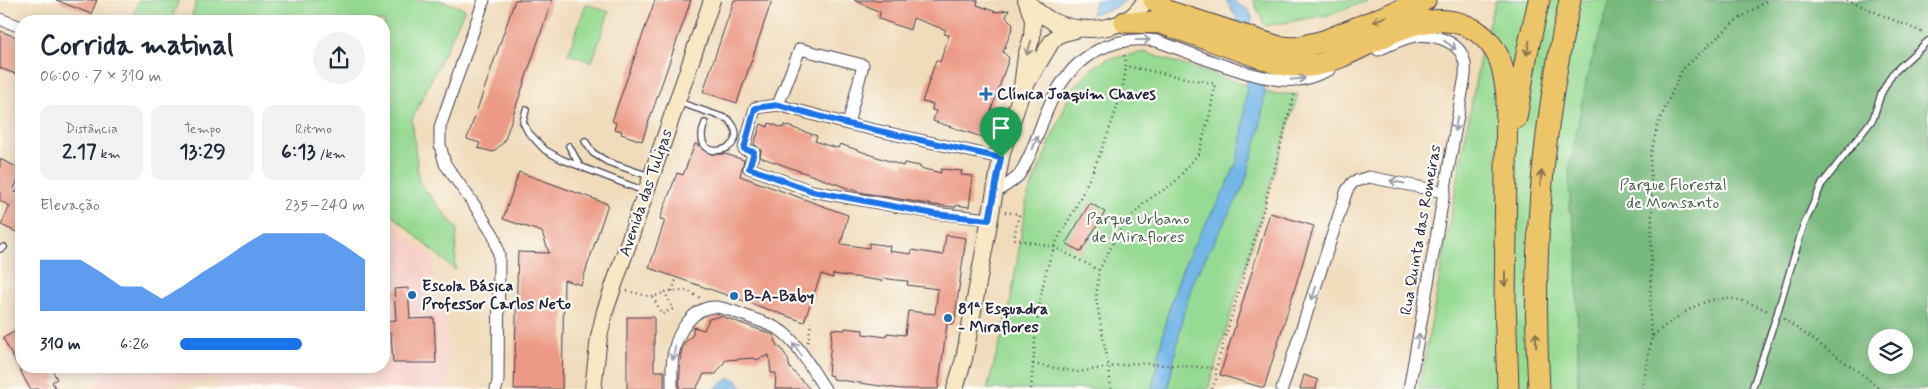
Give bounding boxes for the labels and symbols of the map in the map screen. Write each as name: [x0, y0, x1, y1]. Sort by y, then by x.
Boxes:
one-way arrow: [1373, 14, 1388, 24]
one-way arrow: [1134, 35, 1150, 45]
one-way arrow: [1023, 39, 1033, 55]
one-way arrow: [1443, 39, 1456, 50]
one-way arrow: [1523, 39, 1532, 55]
one-way arrow: [1290, 74, 1306, 84]
place label: Clínica Joaquim Chaves: [997, 84, 1157, 105]
marker: Clínica Joaquim Chaves: [979, 87, 993, 101]
pin: [980, 107, 1022, 158]
one-way arrow: [1451, 116, 1461, 132]
street label: Avenida das Tulipas: [614, 126, 678, 260]
one-way arrow: [1031, 136, 1040, 151]
street label: Rua Quinta das Romeiras: [1396, 143, 1446, 317]
one-way arrow: [1537, 170, 1546, 186]
park label: Parque Florestal de Monsanto: [1619, 175, 1727, 214]
one-way arrow: [1389, 177, 1405, 186]
park label: Parque Urbano de Miraflores: [1087, 209, 1189, 248]
one-way arrow: [1500, 270, 1510, 286]
place label: Escola Básica Professor Carlos Neto: [422, 276, 571, 315]
one-way arrow: [1308, 284, 1318, 300]
place label: B-A-Baby: [744, 286, 814, 307]
marker: Escola Básica Professor Carlos Neto: [406, 289, 418, 301]
marker: B-A-Baby: [728, 290, 740, 302]
place label: 81ª Esquadra - Miraflores: [958, 299, 1048, 338]
marker: 81ª Esquadra - Miraflores: [942, 312, 954, 324]
one-way arrow: [1413, 333, 1423, 349]
one-way arrow: [1532, 333, 1541, 349]
one-way arrow: [792, 342, 803, 356]
one-way arrow: [669, 345, 678, 361]

